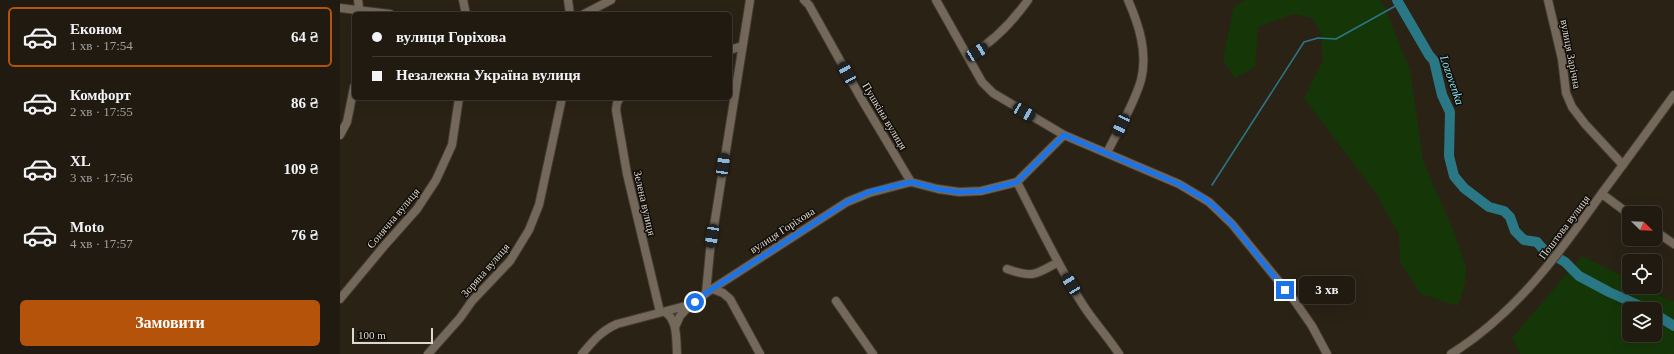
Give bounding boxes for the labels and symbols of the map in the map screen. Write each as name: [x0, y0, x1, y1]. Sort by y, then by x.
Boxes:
street label: вулиця Зарічна: [1558, 18, 1584, 90]
car: [964, 41, 990, 63]
water label: Lozovenka: [1437, 53, 1467, 107]
car: [836, 60, 858, 86]
street label: Пушкіна вулиця: [860, 80, 910, 152]
car: [1011, 101, 1037, 123]
car: [1110, 112, 1132, 138]
car: [715, 152, 731, 178]
street label: Зелена вулиця: [632, 169, 658, 237]
street label: Сонячна вулиця: [364, 185, 422, 251]
street label: Поштова вулиця: [1536, 193, 1592, 261]
street label: вулиця Горіхова: [747, 205, 817, 255]
north arrow: [1622, 206, 1662, 246]
car: [704, 223, 720, 249]
street label: Зоряна вулиця: [458, 241, 512, 299]
car: [1060, 271, 1082, 297]
callout: 3 хв: [1299, 276, 1355, 304]
route end: [1276, 281, 1294, 299]
route start: [686, 293, 704, 311]
scale bar: [352, 326, 433, 345]

